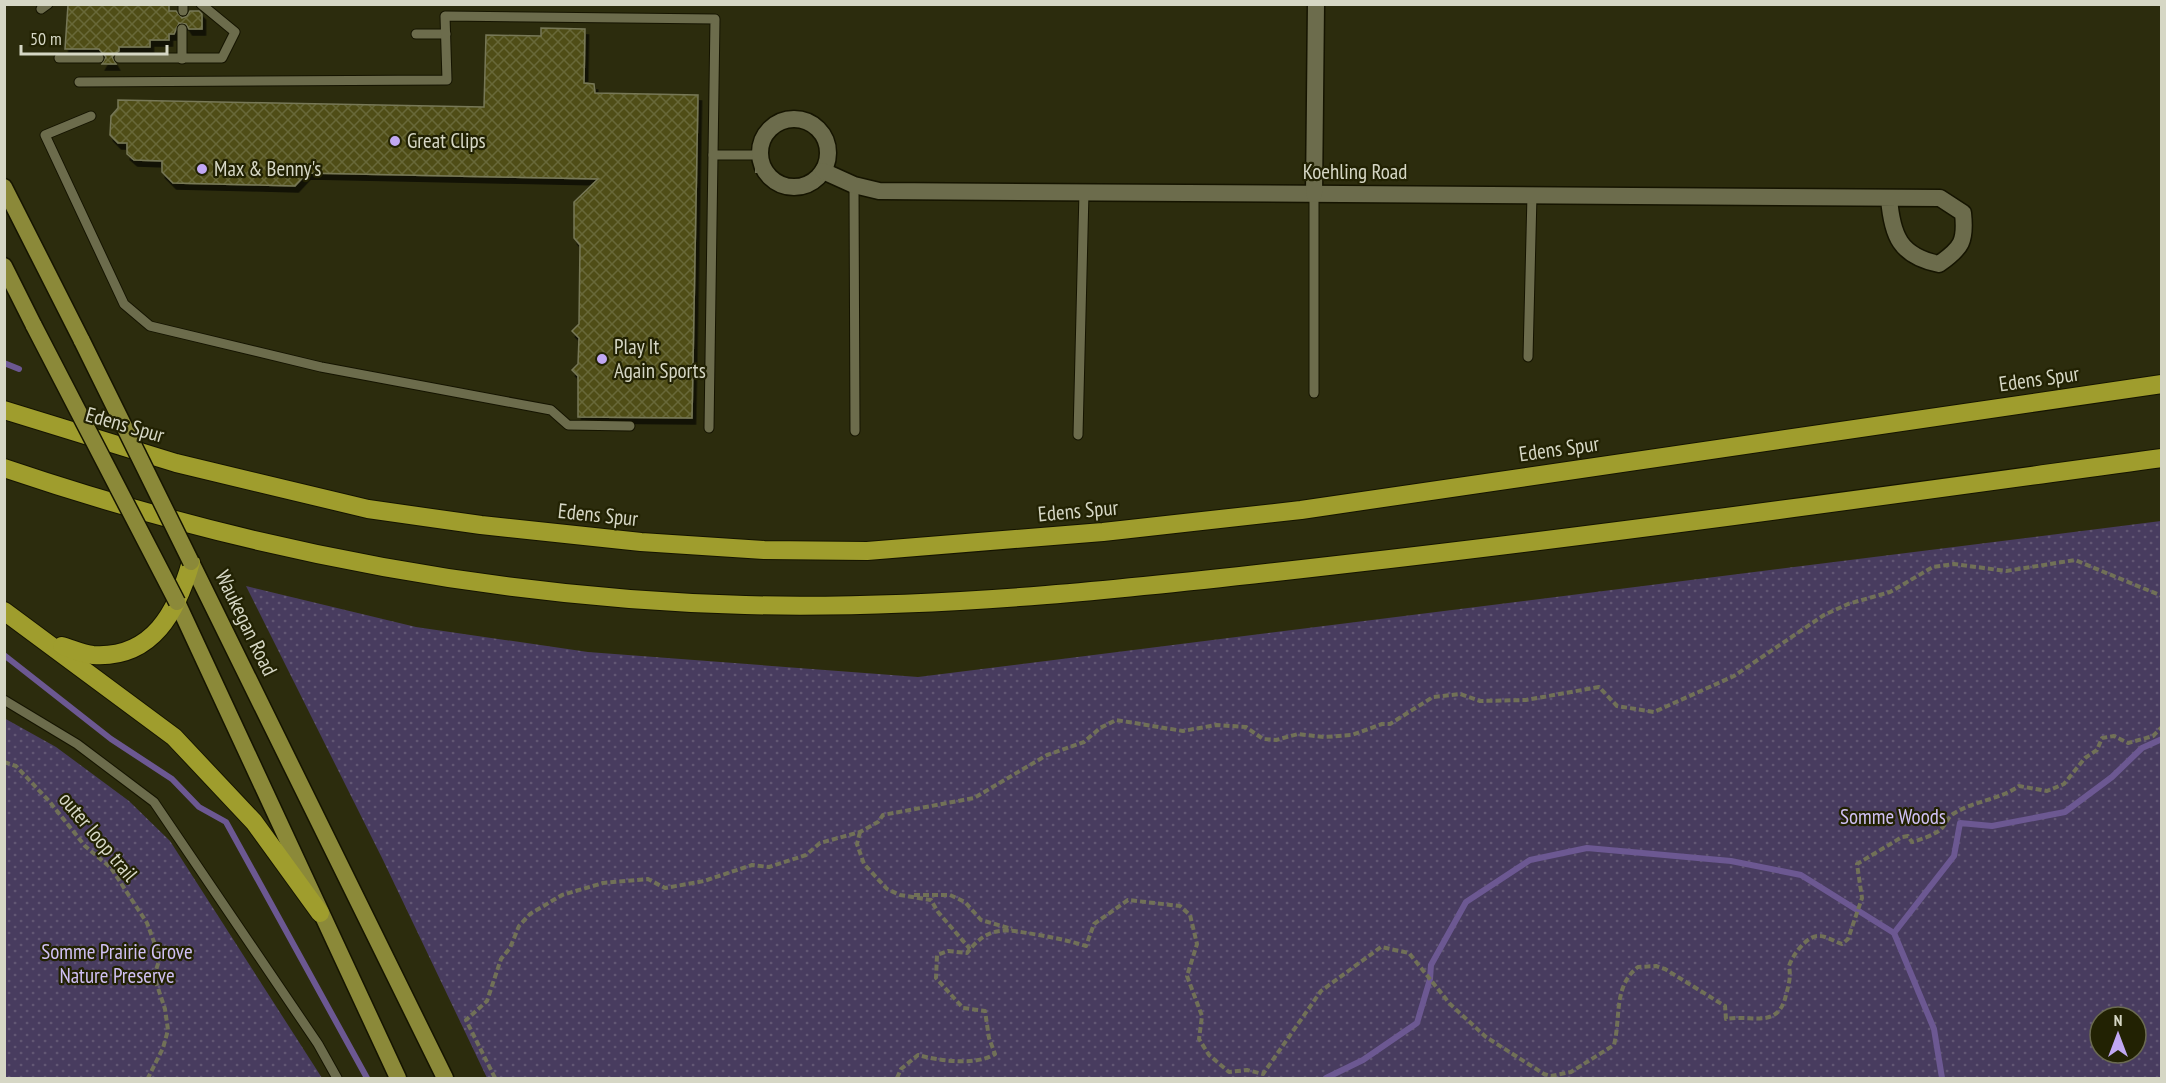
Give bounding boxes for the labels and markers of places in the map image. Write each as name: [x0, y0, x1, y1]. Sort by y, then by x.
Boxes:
place label: Great Clips: [407, 127, 486, 154]
marker: Great Clips: [388, 134, 402, 148]
place label: Max & Benny's: [214, 155, 321, 182]
marker: Max & Benny's: [195, 162, 209, 176]
place label: Play It Again Sports: [614, 333, 706, 384]
marker: Play It Again Sports: [595, 352, 609, 366]

